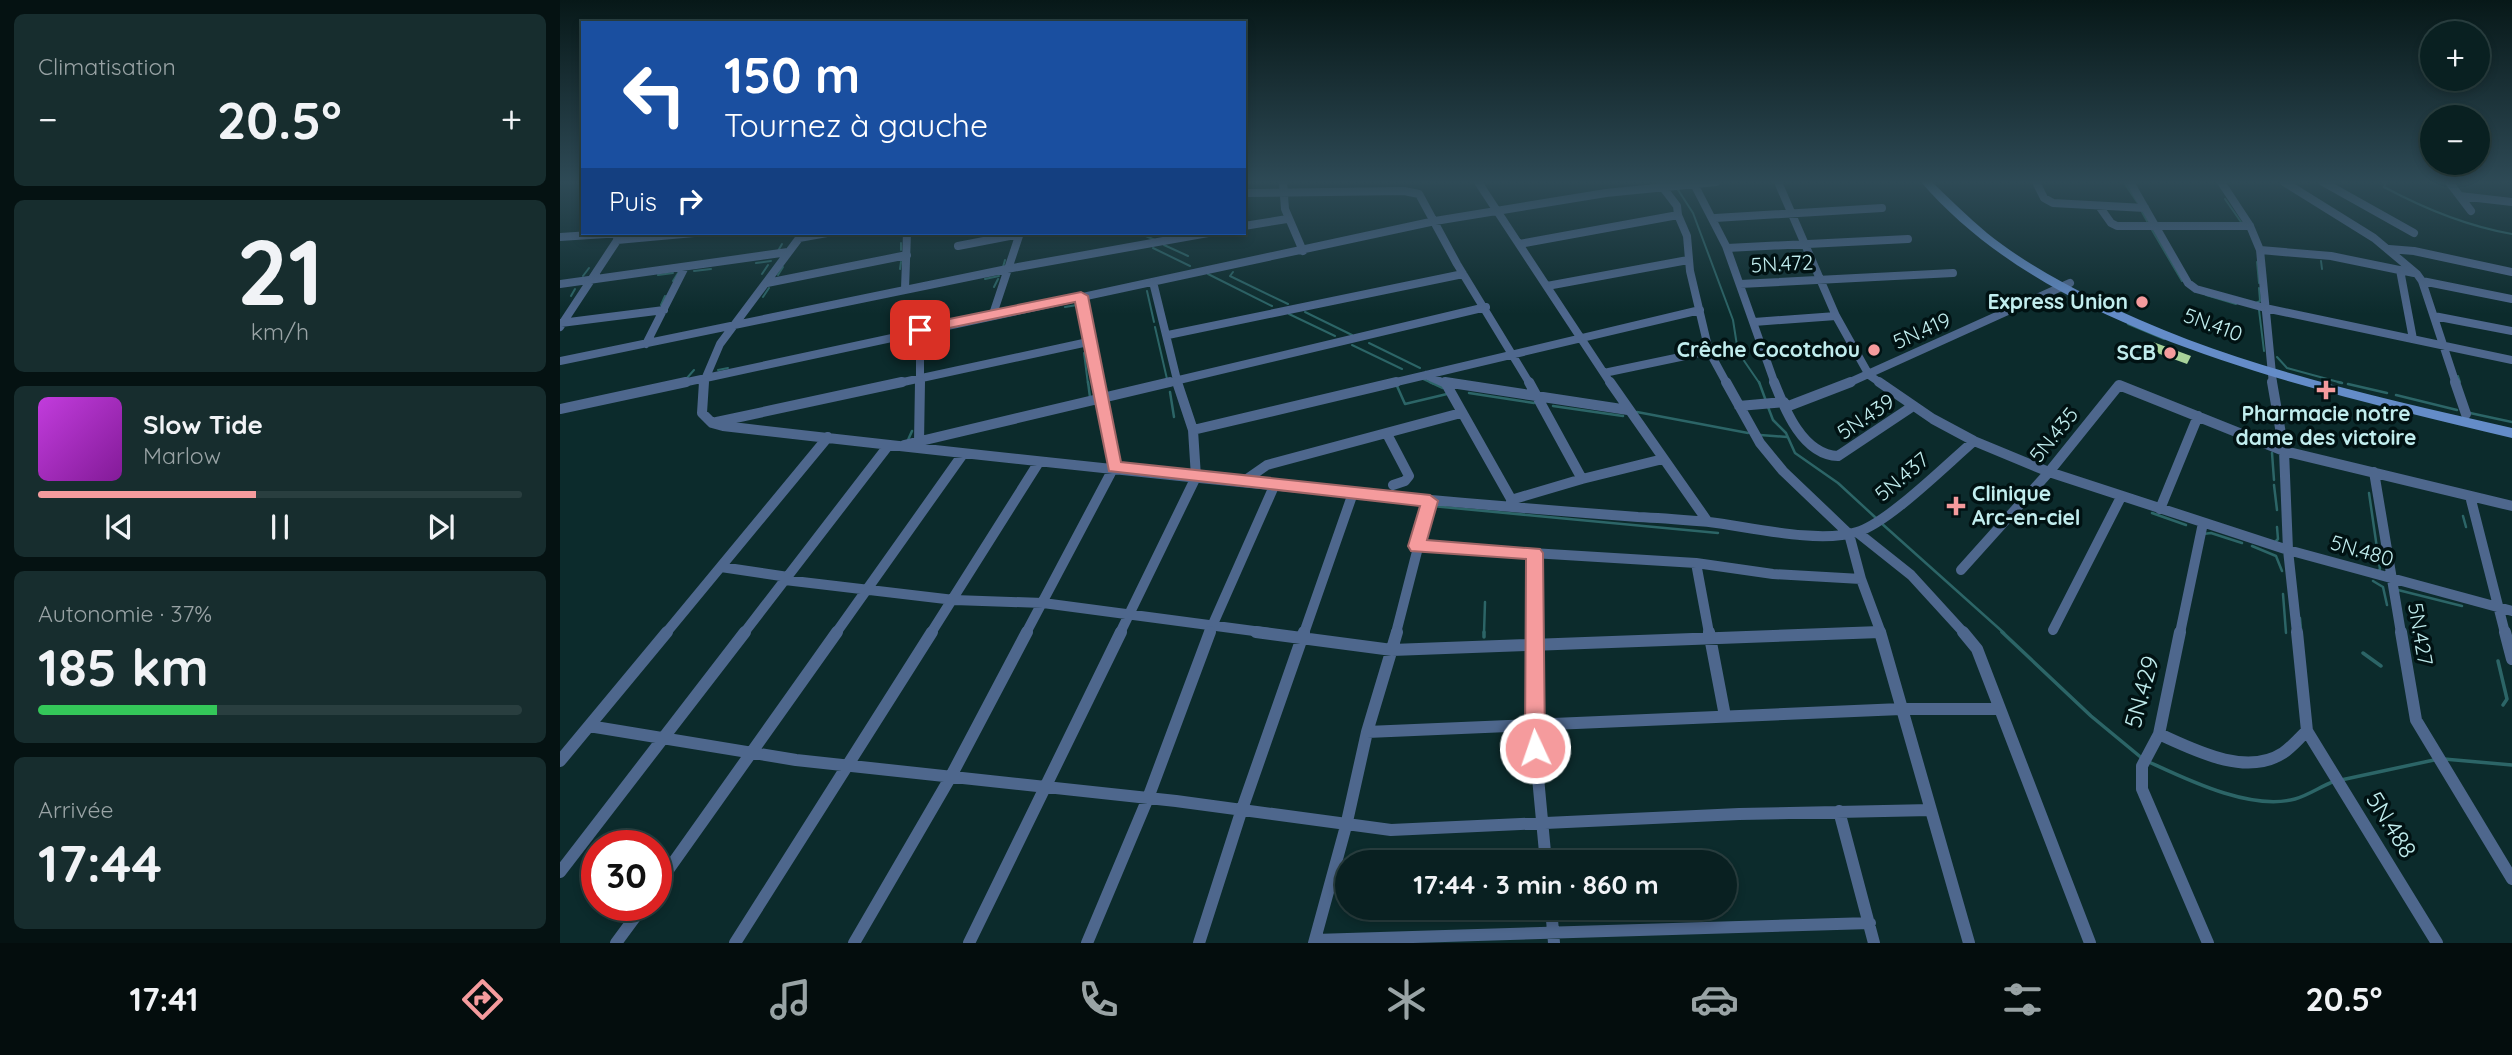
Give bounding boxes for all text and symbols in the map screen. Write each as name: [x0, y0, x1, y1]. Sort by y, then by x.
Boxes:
map controls: [2420, 21, 2490, 175]
button: +: [2420, 21, 2490, 91]
text: 150 m: [724, 44, 860, 105]
icon: left: [609, 49, 700, 140]
text: Climatisation: [38, 52, 176, 81]
text: 20.5°: [217, 87, 342, 152]
text: −: [38, 95, 58, 143]
text: +: [501, 95, 522, 143]
text: Tournez à gauche: [724, 105, 988, 145]
button: −: [2420, 105, 2490, 175]
icon: right: [671, 182, 709, 220]
text: Puis: [609, 185, 657, 218]
text: 21: [236, 214, 324, 328]
street label: 5N.472: [1750, 248, 1814, 278]
place label: Express Union: [1988, 288, 2128, 314]
marker: Express Union: [2134, 294, 2150, 310]
pin: [890, 300, 950, 360]
street label: 5N.410: [2180, 301, 2246, 347]
street label: 5N.419: [1889, 306, 1954, 354]
icon: arrive: [901, 311, 939, 349]
text: km/h: [251, 317, 309, 346]
place label: Crêche Cocotchou: [1677, 336, 1860, 362]
place label: SCB: [2117, 339, 2156, 365]
marker: Crêche Cocotchou: [1866, 342, 1882, 358]
marker: SCB: [2162, 345, 2178, 361]
marker: Pharmacie notre dame des victoire: [2318, 382, 2334, 398]
street label: 5N.439: [1832, 388, 1899, 445]
place label: Pharmacie notre dame des victoire: [2236, 400, 2416, 450]
street label: 5N.435: [2023, 402, 2083, 467]
text: Slow Tide: [143, 408, 263, 441]
text: Marlow: [143, 441, 221, 470]
street label: 5N.437: [1869, 446, 1934, 506]
place label: Clinique Arc-en-ciel: [1972, 480, 2080, 530]
marker: Clinique Arc-en-ciel: [1946, 496, 1966, 516]
icon: previous: [100, 508, 138, 546]
icon: pause: [261, 508, 299, 546]
icon: next: [422, 508, 460, 546]
street label: 5N.480: [2328, 529, 2397, 571]
text: Autonomie · 37%: [38, 599, 212, 628]
street label: 5N.427: [2403, 601, 2439, 667]
text: 185 km: [38, 634, 209, 699]
street label: 5N.429: [2117, 652, 2165, 731]
position arrow: [1498, 711, 1572, 785]
street label: 5N.488: [2360, 786, 2424, 863]
text: Arrivée: [38, 795, 114, 824]
text: 17:44: [38, 830, 162, 895]
speed limit sign: 30: [581, 830, 672, 921]
text: 17:44 · 3 min · 860 m: [1413, 868, 1659, 901]
icon: directions: [458, 975, 507, 1024]
icon: music: [766, 975, 815, 1024]
icon: phone: [1074, 975, 1123, 1024]
icon: climate: [1382, 975, 1431, 1024]
icon: car: [1690, 975, 1739, 1024]
icon: filters: [1998, 975, 2047, 1024]
text: 17:41: [130, 979, 199, 1019]
text: 20.5°: [2306, 979, 2382, 1019]

